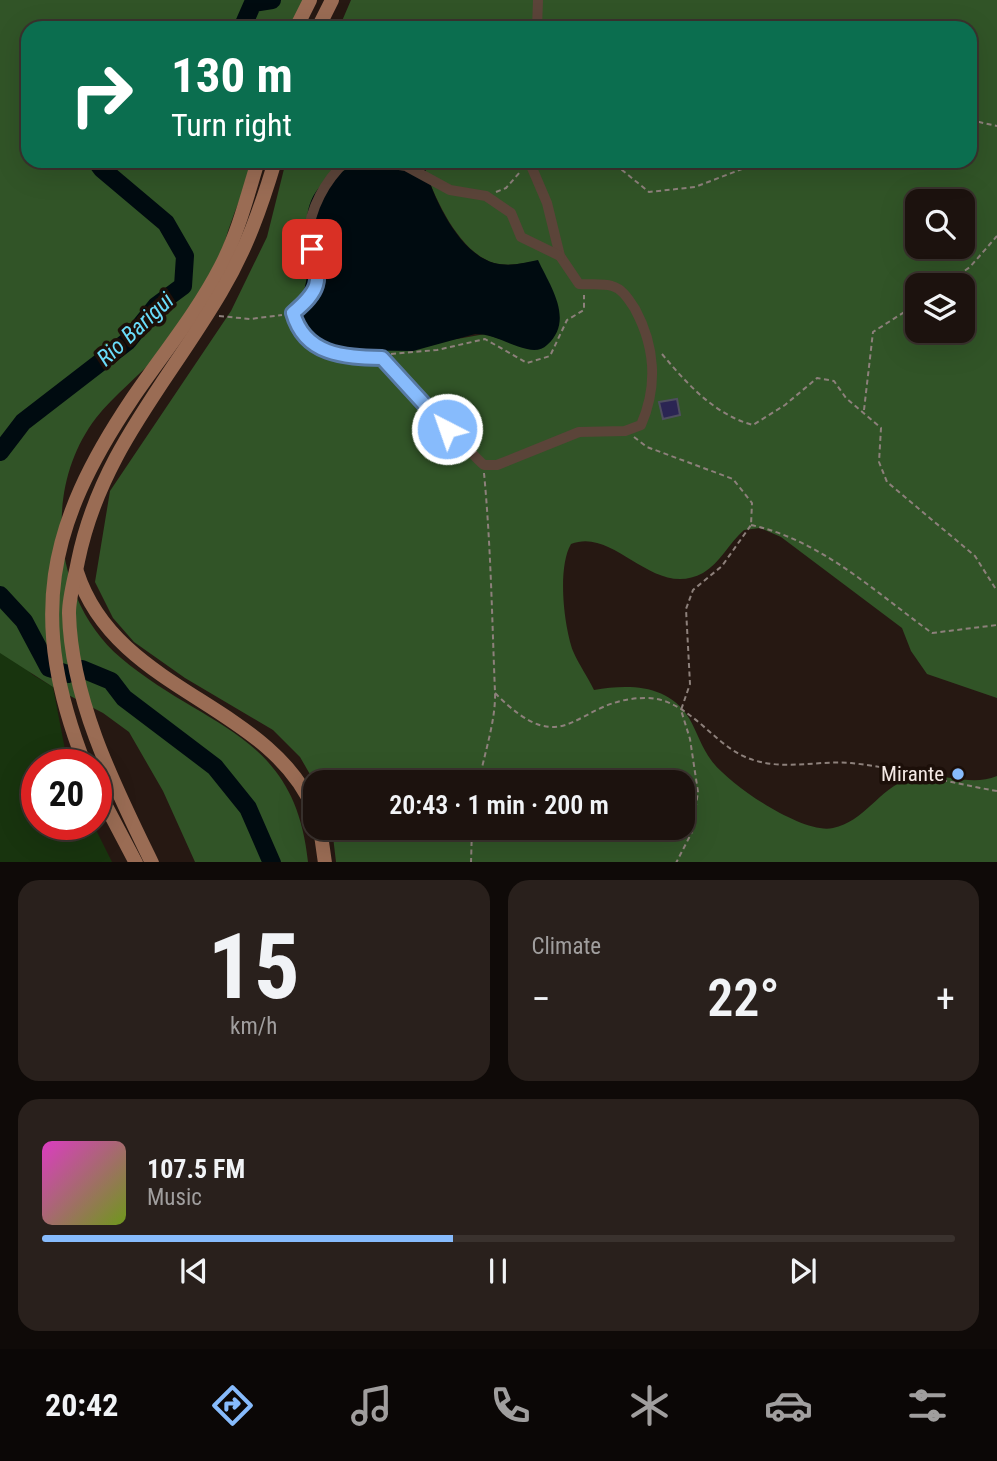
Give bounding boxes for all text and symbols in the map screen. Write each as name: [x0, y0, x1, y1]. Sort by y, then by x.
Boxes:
text: 130 m: [171, 47, 293, 104]
icon: right: [56, 49, 147, 140]
text: Turn right: [171, 106, 292, 144]
map controls: [905, 189, 975, 343]
button: search: [905, 189, 975, 259]
pin: [282, 219, 342, 279]
icon: arrive: [293, 230, 331, 268]
button: layers: [905, 273, 975, 343]
water label: Rio Barigui: [91, 286, 180, 372]
position arrow: [410, 392, 484, 466]
speed limit sign: 20: [21, 749, 112, 840]
place label: Mirante: [881, 762, 944, 786]
marker: Mirante: [950, 766, 966, 782]
text: 20:43 · 1 min · 200 m: [389, 790, 609, 820]
text: 15: [208, 914, 300, 1020]
text: Climate: [532, 933, 601, 960]
text: 22°: [707, 968, 779, 1029]
text: −: [532, 977, 551, 1021]
text: +: [936, 977, 955, 1021]
text: km/h: [230, 1013, 277, 1040]
text: 107.5 FM: [147, 1154, 245, 1184]
text: Music: [147, 1184, 202, 1211]
icon: previous: [175, 1252, 213, 1290]
icon: pause: [479, 1252, 517, 1290]
icon: next: [784, 1252, 822, 1290]
icon: directions: [208, 1381, 257, 1430]
icon: music: [347, 1381, 396, 1430]
icon: phone: [486, 1381, 535, 1430]
icon: climate: [625, 1381, 674, 1430]
icon: car: [764, 1381, 813, 1430]
icon: filters: [903, 1381, 952, 1430]
text: 20:42: [45, 1386, 118, 1424]

